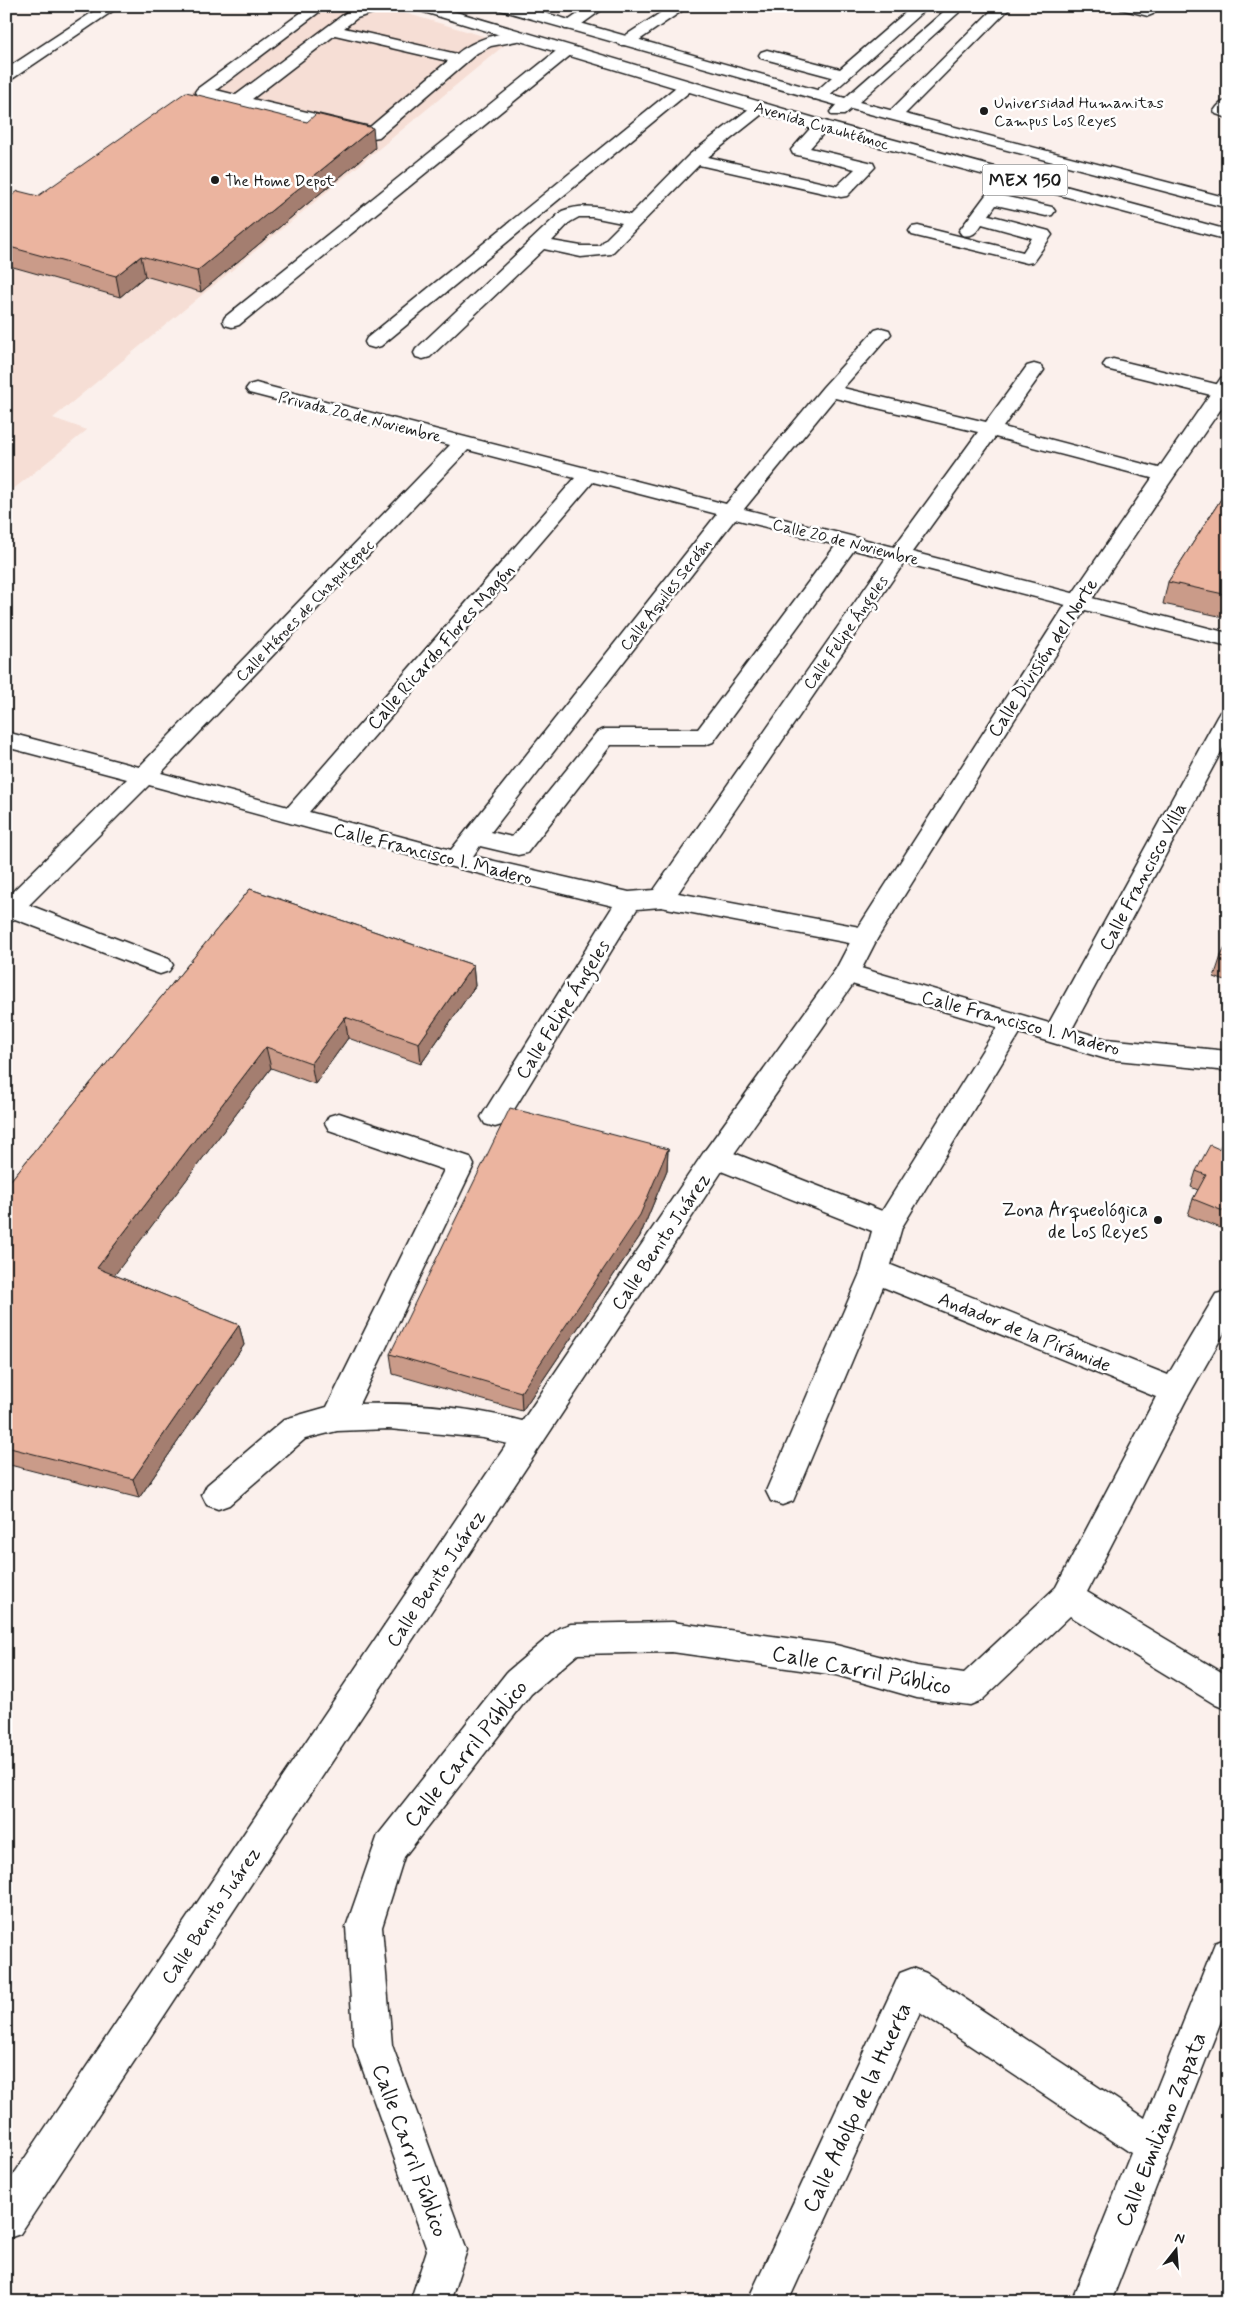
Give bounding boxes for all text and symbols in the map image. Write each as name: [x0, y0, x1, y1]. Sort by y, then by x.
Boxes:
place label: Universidad Humanitas Campus Los Reyes: [994, 93, 1164, 132]
street label: Avenida Cuauhtémoc: [752, 97, 892, 156]
marker: Universidad Humanitas Campus Los Reyes: [978, 105, 990, 117]
road number: MEX 150: [982, 164, 1068, 196]
place label: The Home Depot: [225, 171, 335, 192]
marker: The Home Depot: [209, 174, 221, 186]
street label: Privada 20 de Noviembre: [276, 387, 444, 448]
street label: Calle 20 de Noviembre: [770, 514, 921, 571]
street label: Calle Aquiles Serdán: [616, 534, 717, 656]
street label: Calle Héroes de Chapultepec: [231, 535, 379, 687]
street label: Calle Ricardo Flores Magón: [362, 558, 521, 736]
street label: Calle Felipe Ángeles: [799, 572, 894, 695]
street label: Calle División del Norte: [982, 573, 1104, 742]
street label: Calle Francisco Villa: [1094, 798, 1193, 955]
street label: Calle Francisco I. Madero: [330, 818, 535, 891]
street label: Calle Felipe Ángeles: [509, 934, 619, 1086]
street label: Calle Francisco I. Madero: [919, 985, 1123, 1062]
street label: Calle Benito Juárez: [606, 1168, 716, 1315]
place label: Zona Arqueológica de Los Reyes: [1002, 1198, 1148, 1245]
marker: Zona Arqueológica de Los Reyes: [1152, 1214, 1164, 1226]
street label: Andador de la Pirámide: [934, 1286, 1114, 1378]
street label: Calle Benito Juárez: [381, 1505, 491, 1652]
street label: Calle Carril Público: [770, 1640, 954, 1702]
street label: Calle Carril Público: [398, 1675, 535, 1834]
street label: Calle Benito Juárez: [156, 1842, 266, 1989]
street label: Calle Adolfo de la Huerta: [797, 1998, 921, 2218]
street label: Calle Emiliano Zapata: [1110, 2028, 1214, 2231]
street label: Calle Carril Público: [365, 2060, 453, 2241]
north arrow: [1152, 2226, 1202, 2276]
text: N: [1172, 2229, 1187, 2248]

